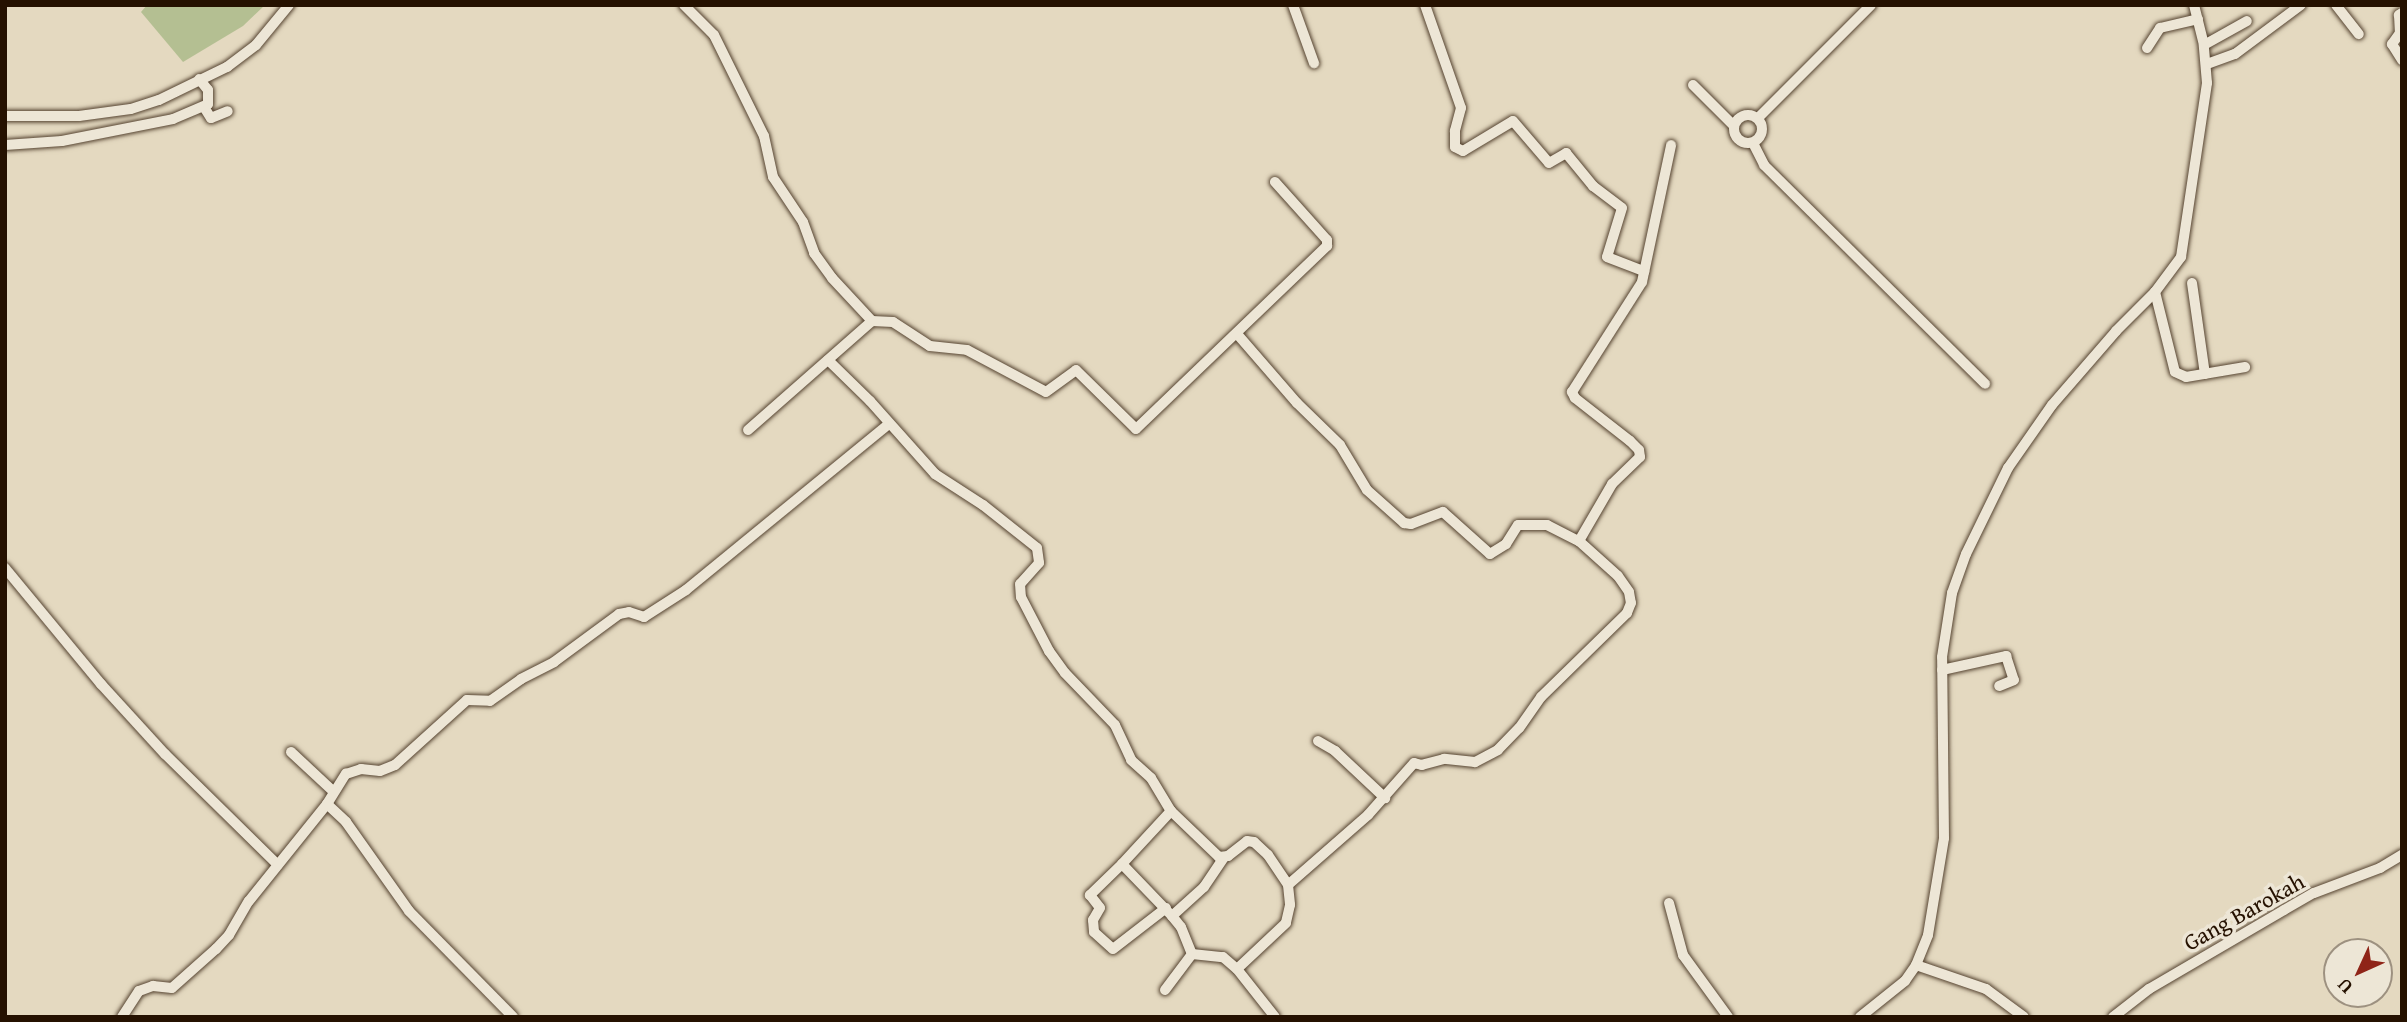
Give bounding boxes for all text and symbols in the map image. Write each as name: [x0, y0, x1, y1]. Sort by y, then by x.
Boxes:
street label: Gang Barokah: [2179, 867, 2309, 957]
north arrow: [2323, 938, 2393, 1008]
text: U: [2330, 972, 2359, 1001]

